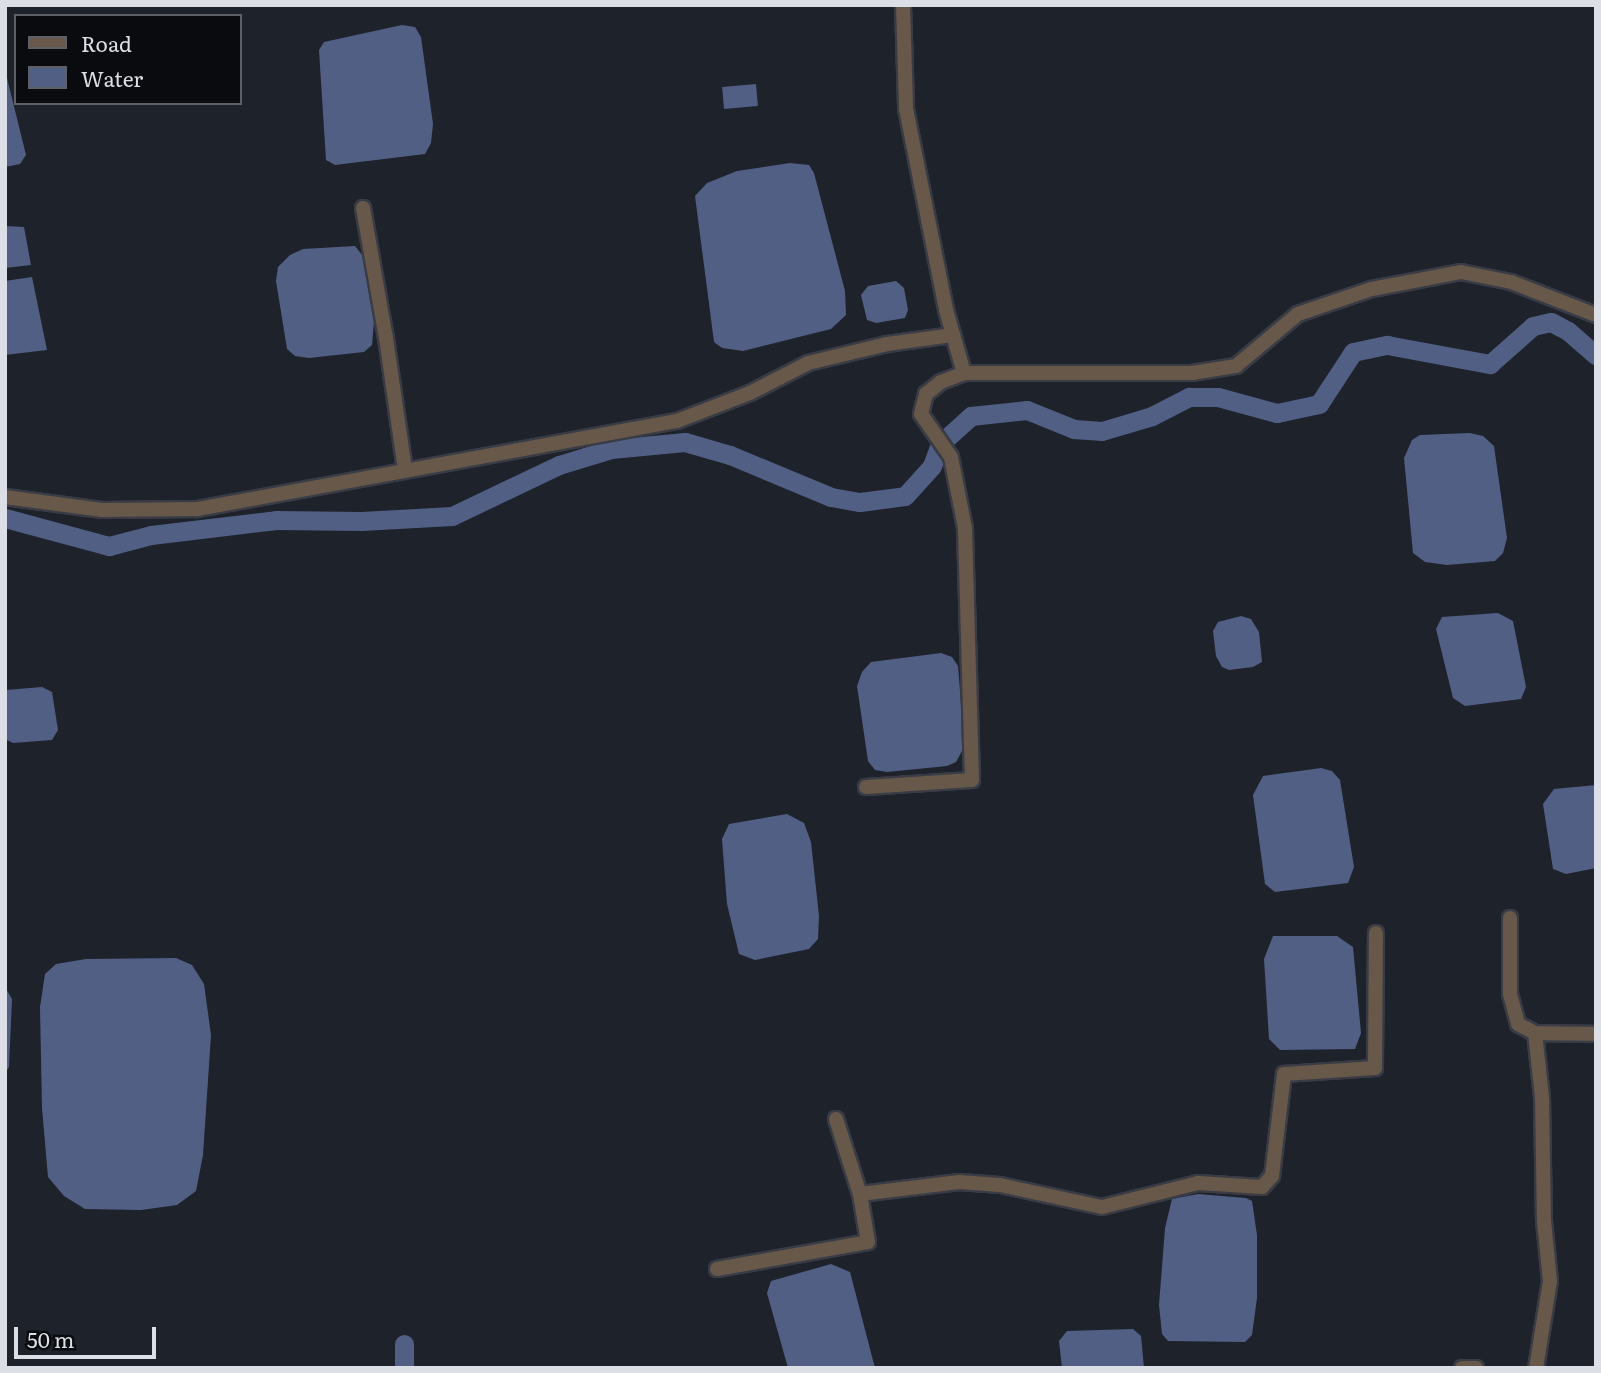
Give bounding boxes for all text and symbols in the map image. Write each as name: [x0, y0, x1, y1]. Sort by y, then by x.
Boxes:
legend: [14, 14, 242, 105]
text: Road: [81, 27, 132, 58]
text: Water: [81, 62, 143, 93]
scale bar: [18, 1314, 159, 1358]
text: 50 m: [27, 1323, 74, 1354]

